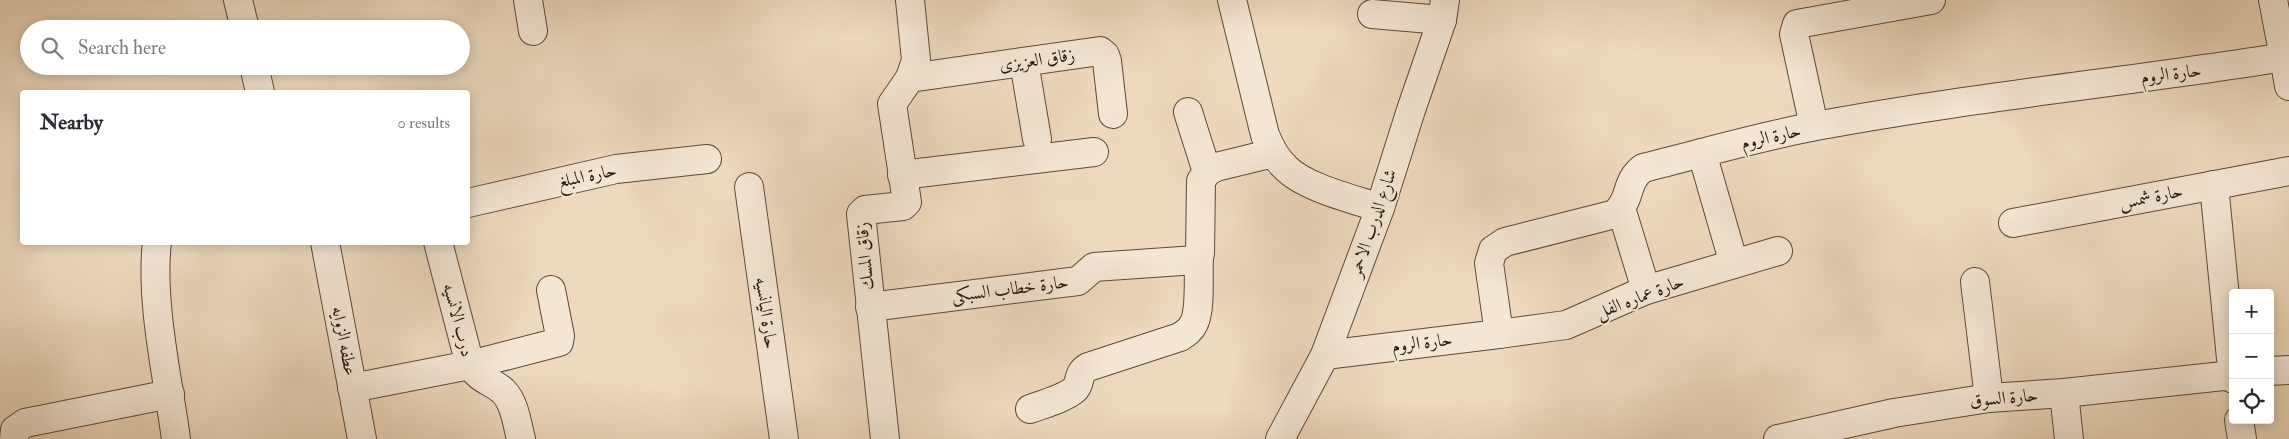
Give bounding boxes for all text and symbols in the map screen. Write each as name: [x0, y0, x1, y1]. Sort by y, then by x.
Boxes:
search box: [20, 20, 470, 75]
icon: search: [38, 34, 66, 62]
text: Search here: [78, 36, 166, 60]
street label: زقاق العزيزى: [998, 43, 1076, 77]
street label: حارة الروم: [2139, 59, 2203, 93]
text: Nearby: [40, 109, 103, 136]
text: 0 results: [397, 113, 450, 133]
street label: حارة الروم: [1739, 119, 1804, 159]
street label: حارة المبلغ: [555, 159, 619, 197]
street label: شارع الدرب الاحمر: [1343, 166, 1405, 283]
street label: حارة شمس: [2117, 180, 2185, 214]
street label: زقاق المسك: [851, 221, 879, 291]
street label: حارة خطاب السبكى: [950, 270, 1070, 309]
street label: حارة عماره الفل: [1593, 270, 1688, 325]
street label: حارة اليانسيه: [750, 276, 782, 350]
street label: درب الانسيه: [437, 281, 479, 359]
map controls: [2229, 289, 2274, 424]
button: +: [2229, 289, 2274, 334]
street label: عطفه الزوايه: [326, 304, 362, 378]
street label: حارة الروم: [1390, 328, 1454, 362]
button: −: [2229, 334, 2274, 379]
button: locate: [2229, 379, 2274, 424]
street label: حارة السوق: [1969, 384, 2039, 412]

